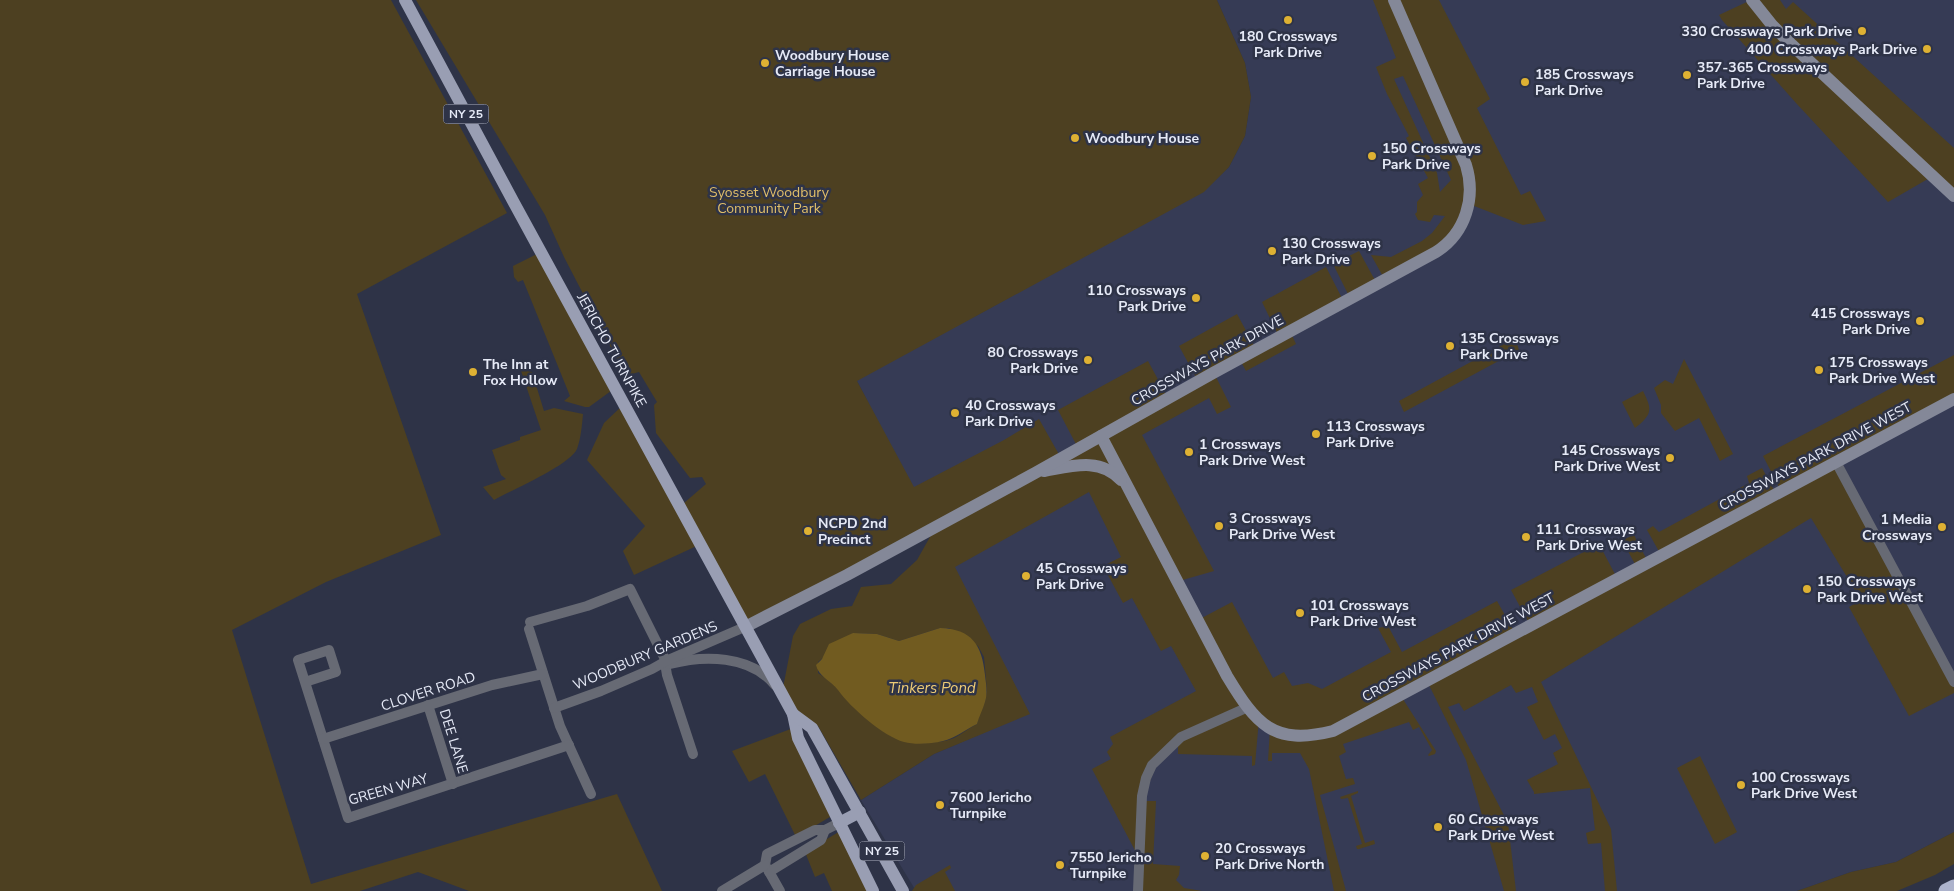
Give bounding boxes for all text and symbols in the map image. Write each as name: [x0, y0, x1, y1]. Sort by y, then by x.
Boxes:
marker: 180 Crossways Park Drive: [1282, 14, 1294, 26]
place label: 330 Crossways Park Drive: [1682, 22, 1852, 41]
marker: 330 Crossways Park Drive: [1856, 25, 1868, 37]
place label: 180 Crossways Park Drive: [1239, 27, 1338, 62]
place label: 400 Crossways Park Drive: [1747, 40, 1917, 59]
marker: 400 Crossways Park Drive: [1921, 43, 1933, 55]
place label: Woodbury House Carriage House: [775, 46, 890, 81]
marker: Woodbury House Carriage House: [759, 57, 771, 69]
place label: 357-365 Crossways Park Drive: [1697, 58, 1827, 93]
place label: 185 Crossways Park Drive: [1535, 65, 1634, 100]
marker: 357-365 Crossways Park Drive: [1681, 69, 1693, 81]
marker: 185 Crossways Park Drive: [1519, 76, 1531, 88]
road number: NY 25: [444, 105, 488, 124]
place label: Woodbury House: [1085, 129, 1200, 148]
marker: Woodbury House: [1069, 132, 1081, 144]
place label: 150 Crossways Park Drive: [1382, 139, 1481, 174]
marker: 150 Crossways Park Drive: [1366, 150, 1378, 162]
park label: Syosset Woodbury Community Park: [709, 183, 830, 218]
place label: 130 Crossways Park Drive: [1282, 234, 1381, 269]
marker: 130 Crossways Park Drive: [1266, 245, 1278, 257]
place label: 110 Crossways Park Drive: [1087, 281, 1186, 316]
street label: JERICHO TURNPIKE: [572, 289, 651, 411]
marker: 110 Crossways Park Drive: [1190, 292, 1202, 304]
place label: 415 Crossways Park Drive: [1811, 304, 1910, 339]
street label: CROSSWAYS PARK DRIVE: [1128, 311, 1287, 410]
marker: 415 Crossways Park Drive: [1914, 315, 1926, 327]
place label: 135 Crossways Park Drive: [1460, 329, 1559, 364]
marker: 135 Crossways Park Drive: [1444, 340, 1456, 352]
place label: 80 Crossways Park Drive: [988, 343, 1078, 378]
place label: 175 Crossways Park Drive West: [1829, 353, 1936, 388]
marker: 80 Crossways Park Drive: [1082, 354, 1094, 366]
place label: The Inn at Fox Hollow: [483, 355, 558, 390]
marker: 175 Crossways Park Drive West: [1813, 364, 1825, 376]
marker: The Inn at Fox Hollow: [467, 366, 479, 378]
place label: 40 Crossways Park Drive: [965, 396, 1056, 431]
street label: CROSSWAYS PARK DRIVE WEST: [1716, 397, 1915, 515]
marker: 40 Crossways Park Drive: [949, 407, 961, 419]
place label: 113 Crossways Park Drive: [1326, 417, 1425, 452]
marker: 113 Crossways Park Drive: [1310, 428, 1322, 440]
place label: 1 Crossways Park Drive West: [1199, 435, 1306, 470]
place label: 145 Crossways Park Drive West: [1554, 441, 1661, 476]
marker: 1 Crossways Park Drive West: [1183, 446, 1195, 458]
marker: 145 Crossways Park Drive West: [1664, 452, 1676, 464]
place label: 3 Crossways Park Drive West: [1229, 509, 1336, 544]
place label: 1 Media Crossways: [1862, 510, 1932, 545]
place label: NCPD 2nd Precinct: [818, 514, 887, 549]
marker: 3 Crossways Park Drive West: [1213, 520, 1225, 532]
place label: 111 Crossways Park Drive West: [1536, 520, 1643, 555]
marker: 1 Media Crossways: [1936, 521, 1948, 533]
marker: NCPD 2nd Precinct: [802, 525, 814, 537]
marker: 111 Crossways Park Drive West: [1520, 531, 1532, 543]
place label: 45 Crossways Park Drive: [1036, 559, 1127, 594]
marker: 45 Crossways Park Drive: [1020, 570, 1032, 582]
place label: 150 Crossways Park Drive West: [1817, 572, 1924, 607]
marker: 150 Crossways Park Drive West: [1801, 583, 1813, 595]
street label: CROSSWAYS PARK DRIVE WEST: [1359, 588, 1558, 706]
place label: 101 Crossways Park Drive West: [1310, 596, 1417, 631]
marker: 101 Crossways Park Drive West: [1294, 607, 1306, 619]
street label: WOODBURY GARDENS: [570, 616, 721, 695]
street label: CLOVER ROAD: [378, 667, 478, 716]
water label: Tinkers Pond: [888, 678, 976, 698]
street label: DEE LANE: [435, 707, 472, 776]
place label: 100 Crossways Park Drive West: [1751, 768, 1858, 803]
street label: GREEN WAY: [346, 769, 431, 810]
marker: 100 Crossways Park Drive West: [1735, 779, 1747, 791]
place label: 7600 Jericho Turnpike: [950, 788, 1032, 823]
marker: 7600 Jericho Turnpike: [934, 799, 946, 811]
place label: 60 Crossways Park Drive West: [1448, 810, 1555, 845]
marker: 60 Crossways Park Drive West: [1432, 821, 1444, 833]
place label: 20 Crossways Park Drive North: [1215, 839, 1325, 874]
road number: NY 25: [860, 841, 904, 860]
place label: 7550 Jericho Turnpike: [1070, 848, 1152, 883]
marker: 20 Crossways Park Drive North: [1199, 850, 1211, 862]
marker: 7550 Jericho Turnpike: [1054, 859, 1066, 871]

